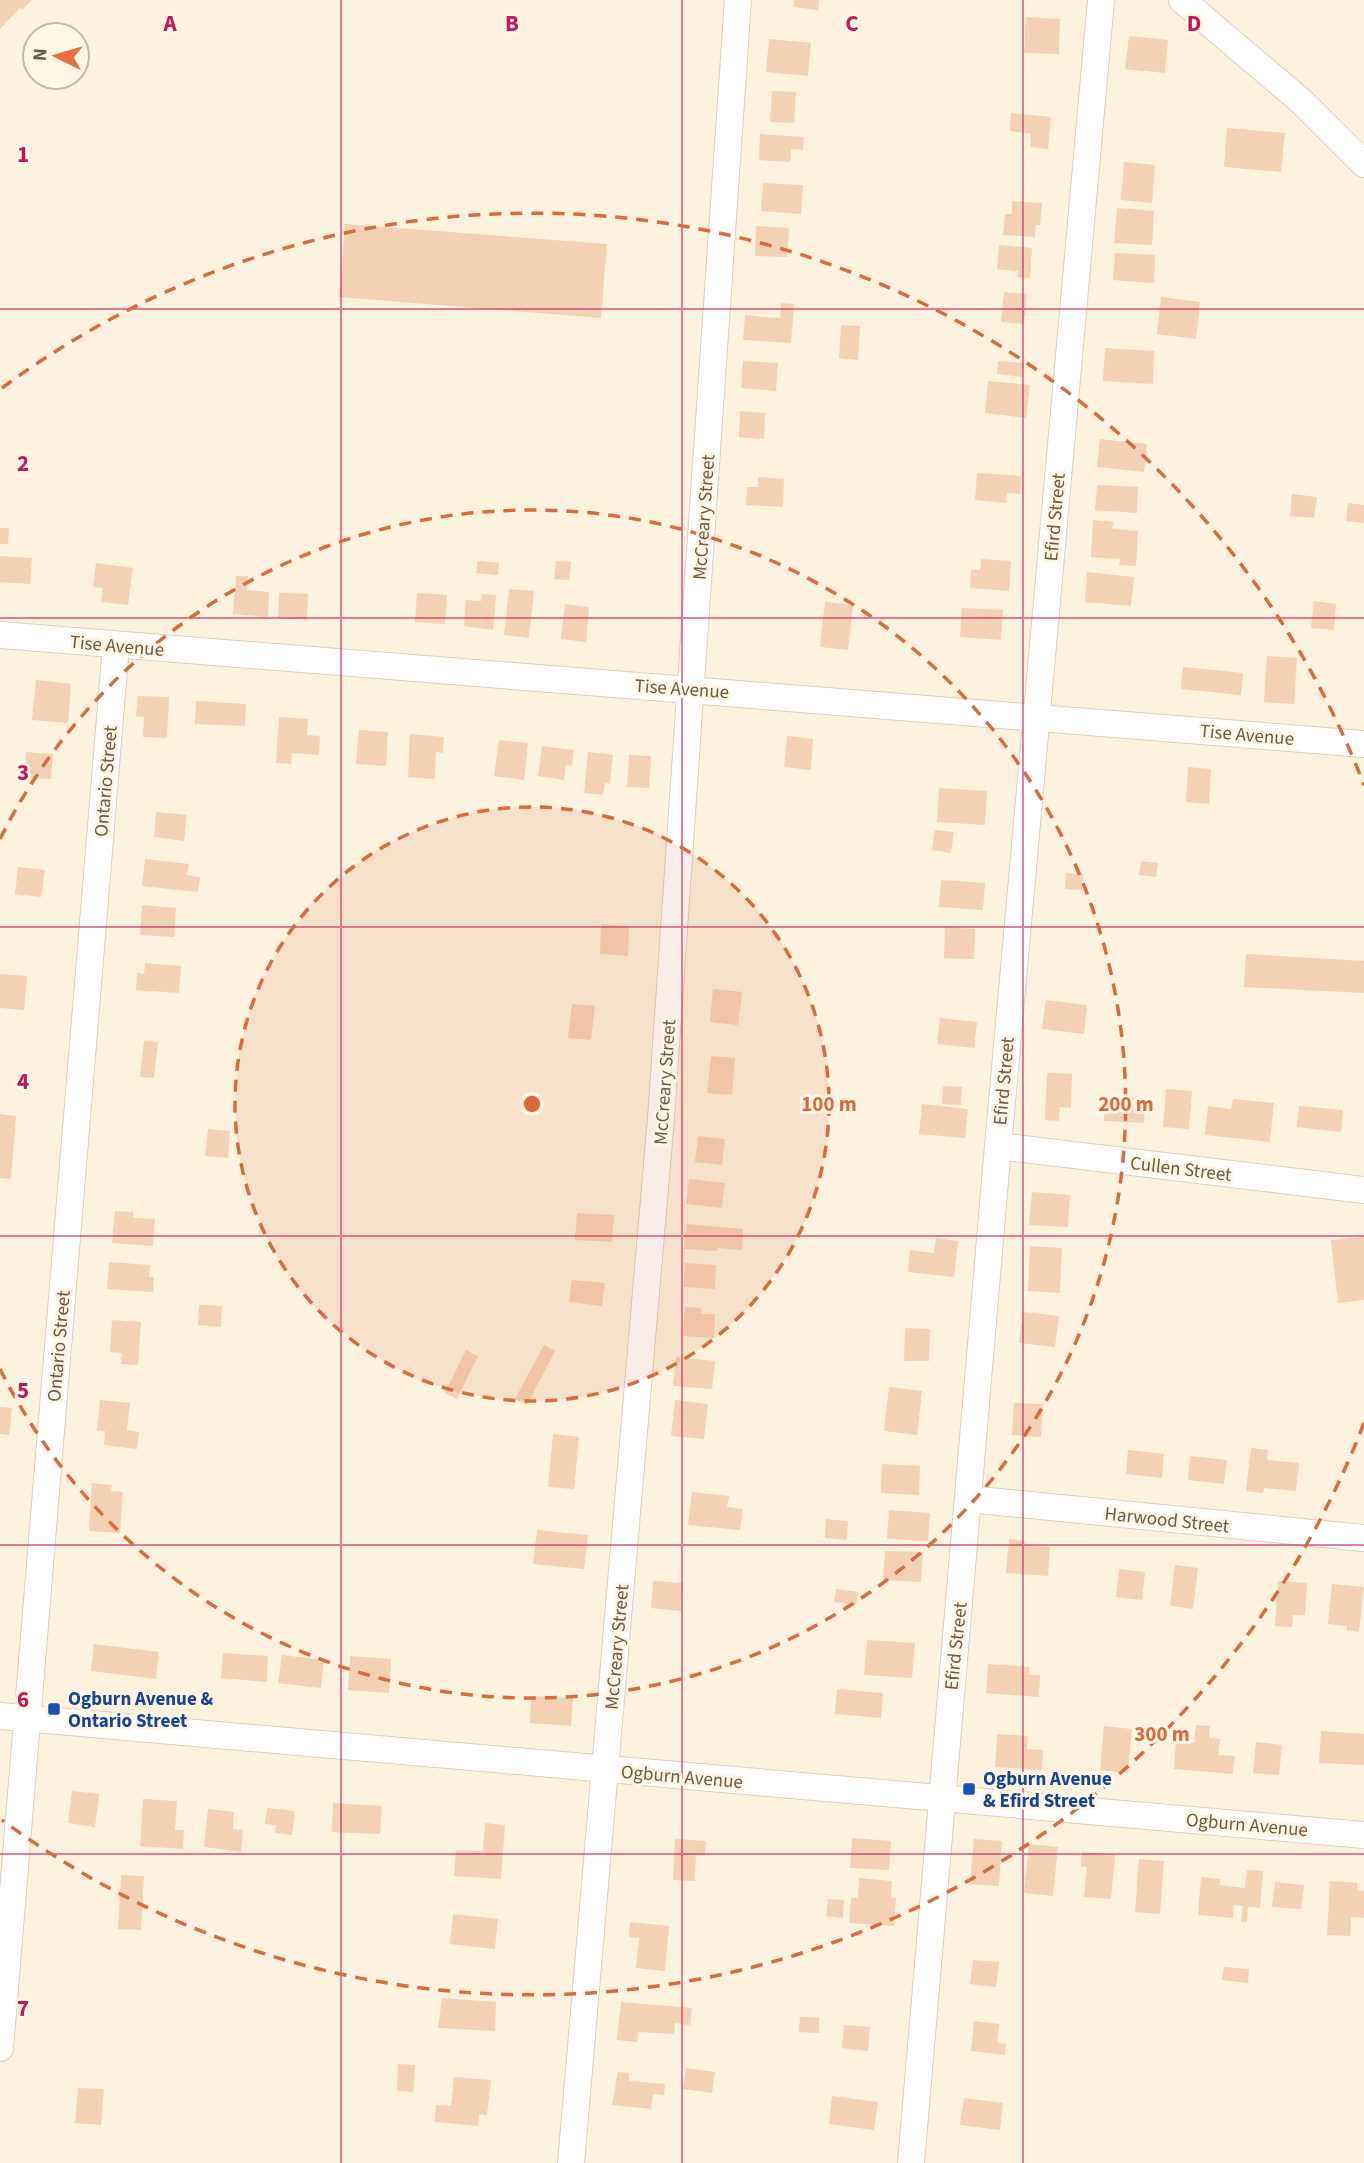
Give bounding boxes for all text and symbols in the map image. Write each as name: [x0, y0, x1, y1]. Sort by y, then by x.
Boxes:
text: A: [162, 7, 177, 40]
text: B: [505, 7, 519, 40]
text: C: [845, 7, 859, 40]
text: D: [1187, 7, 1201, 40]
north arrow: [21, 21, 91, 91]
text: N: [27, 47, 55, 62]
text: 1: [17, 138, 29, 171]
text: 2: [17, 447, 29, 480]
street label: McCreary Street: [687, 453, 722, 581]
street label: Efird Street: [1038, 471, 1073, 562]
street label: Tise Avenue: [69, 629, 165, 664]
street label: Tise Avenue: [634, 673, 730, 706]
street label: Tise Avenue: [1199, 718, 1295, 753]
street label: Ontario Street: [88, 724, 125, 838]
text: 3: [17, 756, 29, 789]
street label: McCreary Street: [648, 1018, 683, 1146]
street label: Efird Street: [987, 1035, 1022, 1126]
text: 4: [17, 1065, 29, 1098]
text: 100 m: [801, 1089, 857, 1119]
text: 200 m: [1098, 1089, 1154, 1119]
centre of rings: [520, 1092, 544, 1116]
street label: Cullen Street: [1129, 1150, 1234, 1189]
street label: Ontario Street: [41, 1289, 78, 1403]
text: 5: [17, 1374, 29, 1407]
street label: Harwood Street: [1103, 1501, 1231, 1541]
street label: McCreary Street: [599, 1583, 636, 1711]
street label: Efird Street: [938, 1600, 975, 1692]
text: 6: [17, 1683, 29, 1716]
place label: Ogburn Avenue & Ontario Street: [68, 1686, 214, 1735]
marker: Ogburn Avenue & Ontario Street: [46, 1701, 62, 1717]
text: 300 m: [1134, 1719, 1190, 1749]
street label: Ogburn Avenue: [620, 1759, 744, 1796]
place label: Ogburn Avenue & Efird Street: [983, 1766, 1112, 1815]
marker: Ogburn Avenue & Efird Street: [961, 1781, 977, 1797]
street label: Ogburn Avenue: [1185, 1807, 1309, 1844]
text: 7: [17, 1992, 29, 2025]

